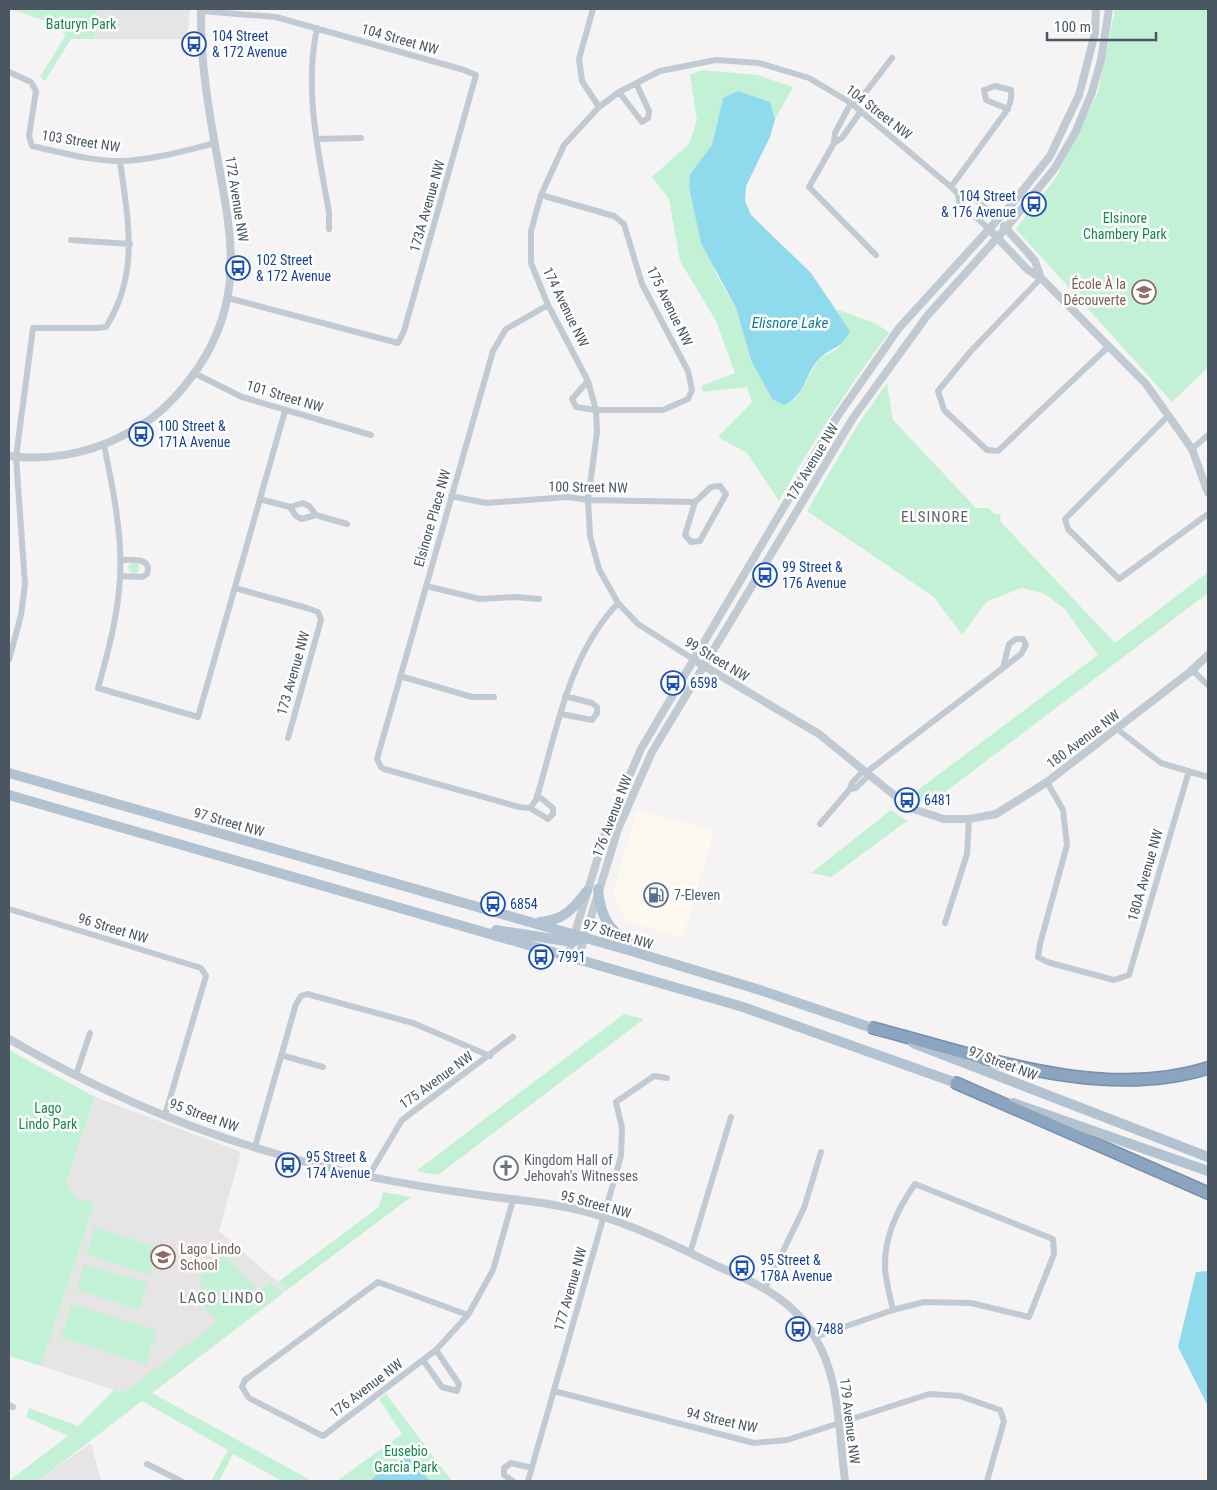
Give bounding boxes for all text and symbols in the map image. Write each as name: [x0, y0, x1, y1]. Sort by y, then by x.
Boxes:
scale bar: [1047, 10, 1156, 42]
park label: Baturyn Park: [46, 16, 117, 32]
text: 100 m: [1054, 18, 1091, 36]
street label: 104 Street NW: [360, 20, 441, 58]
place label: 104 Street & 172 Avenue: [212, 28, 288, 60]
bus stop icon: 104 Street & 172 Avenue: [181, 31, 207, 57]
street label: 104 Street NW: [843, 81, 915, 143]
street label: 103 Street NW: [41, 127, 122, 155]
street label: 172 Avenue NW: [222, 155, 252, 243]
street label: 173A Avenue NW: [406, 158, 448, 254]
place label: 104 Street & 176 Avenue: [941, 188, 1016, 220]
bus stop icon: 104 Street & 176 Avenue: [1021, 191, 1047, 217]
park label: Elsinore Chambery Park: [1083, 210, 1168, 242]
place label: 102 Street & 172 Avenue: [256, 252, 332, 284]
bus stop icon: 102 Street & 172 Avenue: [225, 255, 251, 281]
street label: 175 Avenue NW: [644, 263, 696, 349]
street label: 174 Avenue NW: [540, 264, 592, 350]
place label: École À la Découverte: [1063, 275, 1126, 308]
school or university icon: École À la Découverte: [1131, 279, 1157, 305]
water label: Elisnore Lake: [752, 314, 828, 332]
street label: 101 Street NW: [245, 377, 326, 415]
place label: 100 Street & 171A Avenue: [158, 418, 231, 450]
street label: 176 Avenue NW: [783, 420, 841, 503]
bus stop icon: 100 Street & 171A Avenue: [128, 421, 154, 447]
street label: Elsinore Place NW: [410, 467, 454, 569]
street label: 100 Street NW: [548, 478, 628, 496]
district label: ELSINORE: [901, 508, 969, 526]
place label: 99 Street & 176 Avenue: [782, 559, 847, 591]
bus stop icon: 99 Street & 176 Avenue: [752, 562, 778, 588]
street label: 173 Avenue NW: [273, 629, 313, 717]
street label: 99 Street NW: [682, 633, 752, 685]
bus stop icon: 6598: [660, 670, 686, 696]
place label: 6598: [690, 675, 718, 691]
street label: 180 Avenue NW: [1044, 706, 1123, 772]
street label: 176 Avenue NW: [589, 772, 635, 859]
bus stop icon: 6481: [894, 787, 920, 813]
place label: 6481: [924, 792, 952, 808]
street label: 97 Street NW: [192, 804, 266, 840]
street label: 180A Avenue NW: [1124, 827, 1166, 923]
fuel station icon: 7-Eleven: [643, 882, 669, 908]
place label: 7-Eleven: [674, 887, 720, 903]
bus stop icon: 6854: [480, 891, 506, 917]
place label: 6854: [510, 896, 538, 912]
street label: 96 Street NW: [76, 910, 150, 946]
street label: 97 Street NW: [581, 916, 655, 952]
bus stop icon: 7991: [528, 944, 554, 970]
place label: 7991: [558, 949, 586, 965]
street label: 97 Street NW: [966, 1043, 1040, 1084]
street label: 175 Avenue NW: [396, 1048, 476, 1112]
street label: 95 Street NW: [167, 1095, 241, 1135]
park label: Lago Lindo Park: [19, 1100, 78, 1132]
place label: 95 Street & 174 Avenue: [306, 1149, 371, 1181]
bus stop icon: 95 Street & 174 Avenue: [275, 1152, 301, 1178]
place label: Kingdom Hall of Jehovah's Witnesses: [524, 1152, 638, 1184]
church icon: Kingdom Hall of Jehovah's Witnesses: [493, 1155, 519, 1181]
street label: 95 Street NW: [559, 1187, 633, 1221]
place label: Lago Lindo School: [180, 1241, 241, 1273]
school or university icon: Lago Lindo School: [150, 1244, 176, 1270]
street label: 177 Avenue NW: [550, 1245, 590, 1333]
place label: 95 Street & 178A Avenue: [760, 1252, 833, 1284]
bus stop icon: 95 Street & 178A Avenue: [729, 1255, 755, 1281]
district label: LAGO LINDO: [180, 1289, 264, 1307]
bus stop icon: 7488: [785, 1316, 811, 1342]
place label: 7488: [816, 1321, 844, 1337]
street label: 176 Avenue NW: [327, 1355, 406, 1421]
street label: 179 Avenue NW: [837, 1377, 863, 1465]
street label: 94 Street NW: [685, 1404, 759, 1436]
park label: Eusebio Garcia Park: [374, 1443, 439, 1475]

